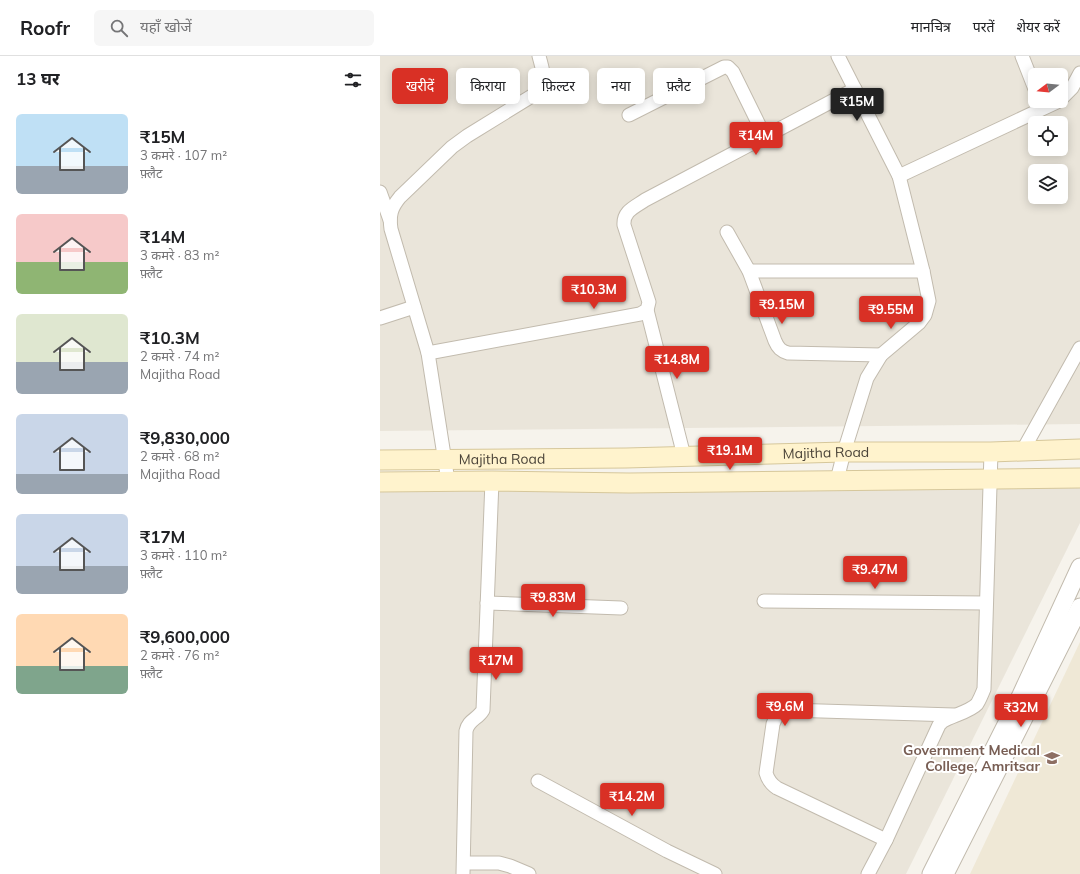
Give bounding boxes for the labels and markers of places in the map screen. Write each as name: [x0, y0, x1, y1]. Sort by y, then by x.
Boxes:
pin: ₹15M: [833, 88, 881, 122]
pin: ₹14M: [732, 122, 780, 156]
pin: ₹10.3M: [561, 276, 627, 310]
pin: ₹9.15M: [749, 291, 815, 325]
pin: ₹9.55M: [858, 296, 924, 330]
pin: ₹14.8M: [644, 346, 710, 380]
pin: ₹19.1M: [697, 437, 763, 471]
pin: ₹9.47M: [842, 556, 908, 590]
pin: ₹9.83M: [520, 584, 586, 618]
pin: ₹17M: [472, 647, 520, 681]
pin: ₹9.6M: [757, 693, 813, 727]
pin: ₹32M: [997, 694, 1045, 728]
place label: Government Medical College, Amritsar: [903, 741, 1040, 775]
school or university icon: Government Medical College, Amritsar: [1043, 749, 1061, 767]
pin: ₹14.2M: [599, 783, 665, 817]

